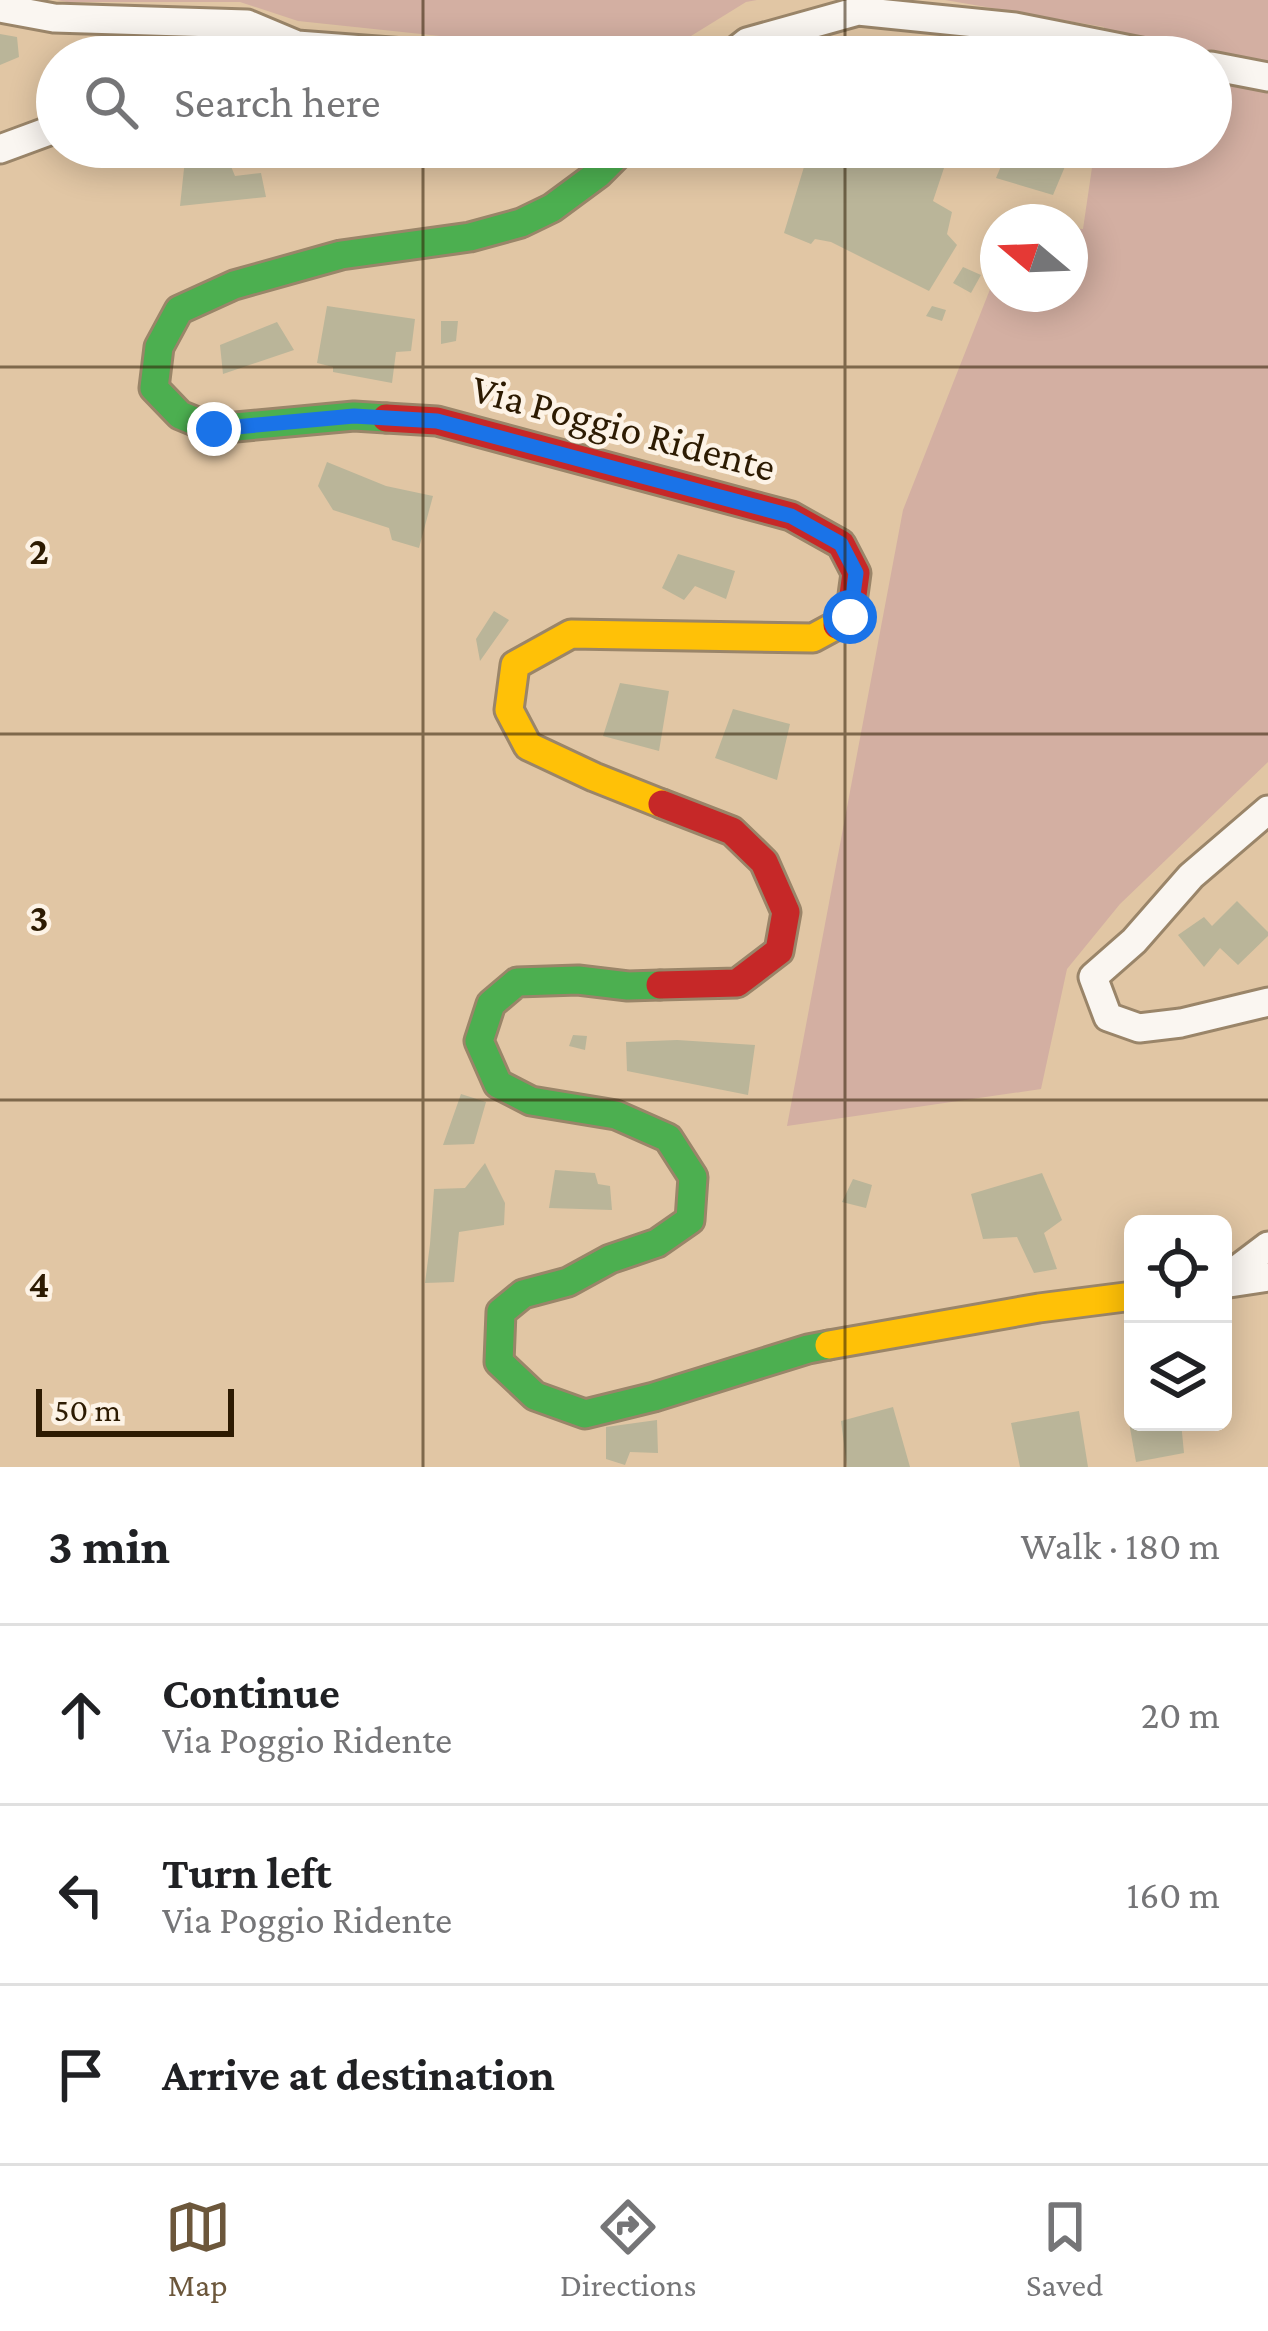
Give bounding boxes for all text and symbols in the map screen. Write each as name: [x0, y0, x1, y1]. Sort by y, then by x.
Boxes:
search box: [36, 36, 1232, 168]
icon: search: [78, 69, 144, 135]
text: Search here: [174, 77, 381, 127]
north arrow: [980, 204, 1088, 312]
street label: Via Poggio Ridente: [467, 364, 781, 490]
route end: [187, 402, 241, 456]
text: 2: [29, 529, 49, 572]
route start: [823, 590, 877, 644]
text: 3: [29, 896, 49, 939]
map controls: [1124, 1215, 1232, 1431]
button: locate: [1124, 1215, 1232, 1323]
text: 4: [28, 1262, 50, 1305]
button: layers: [1124, 1323, 1232, 1431]
scale bar: [36, 1383, 234, 1436]
text: 50 m: [54, 1391, 121, 1428]
text: 3 min: [48, 1517, 170, 1574]
text: Walk · 180 m: [1020, 1524, 1220, 1567]
text: Continue: [162, 1668, 340, 1718]
icon: ahead: [48, 1682, 114, 1748]
text: 20 m: [1141, 1693, 1220, 1736]
text: Via Poggio Ridente: [162, 1718, 452, 1761]
text: Turn left: [162, 1848, 331, 1898]
icon: left: [48, 1862, 114, 1928]
text: 160 m: [1127, 1873, 1220, 1916]
text: Via Poggio Ridente: [162, 1898, 452, 1941]
icon: arrive: [48, 2042, 114, 2108]
text: Arrive at destination: [162, 2050, 555, 2100]
tab: Map: [165, 2194, 231, 2303]
tab: Directions: [560, 2194, 697, 2303]
tab: Saved: [1026, 2194, 1103, 2303]

